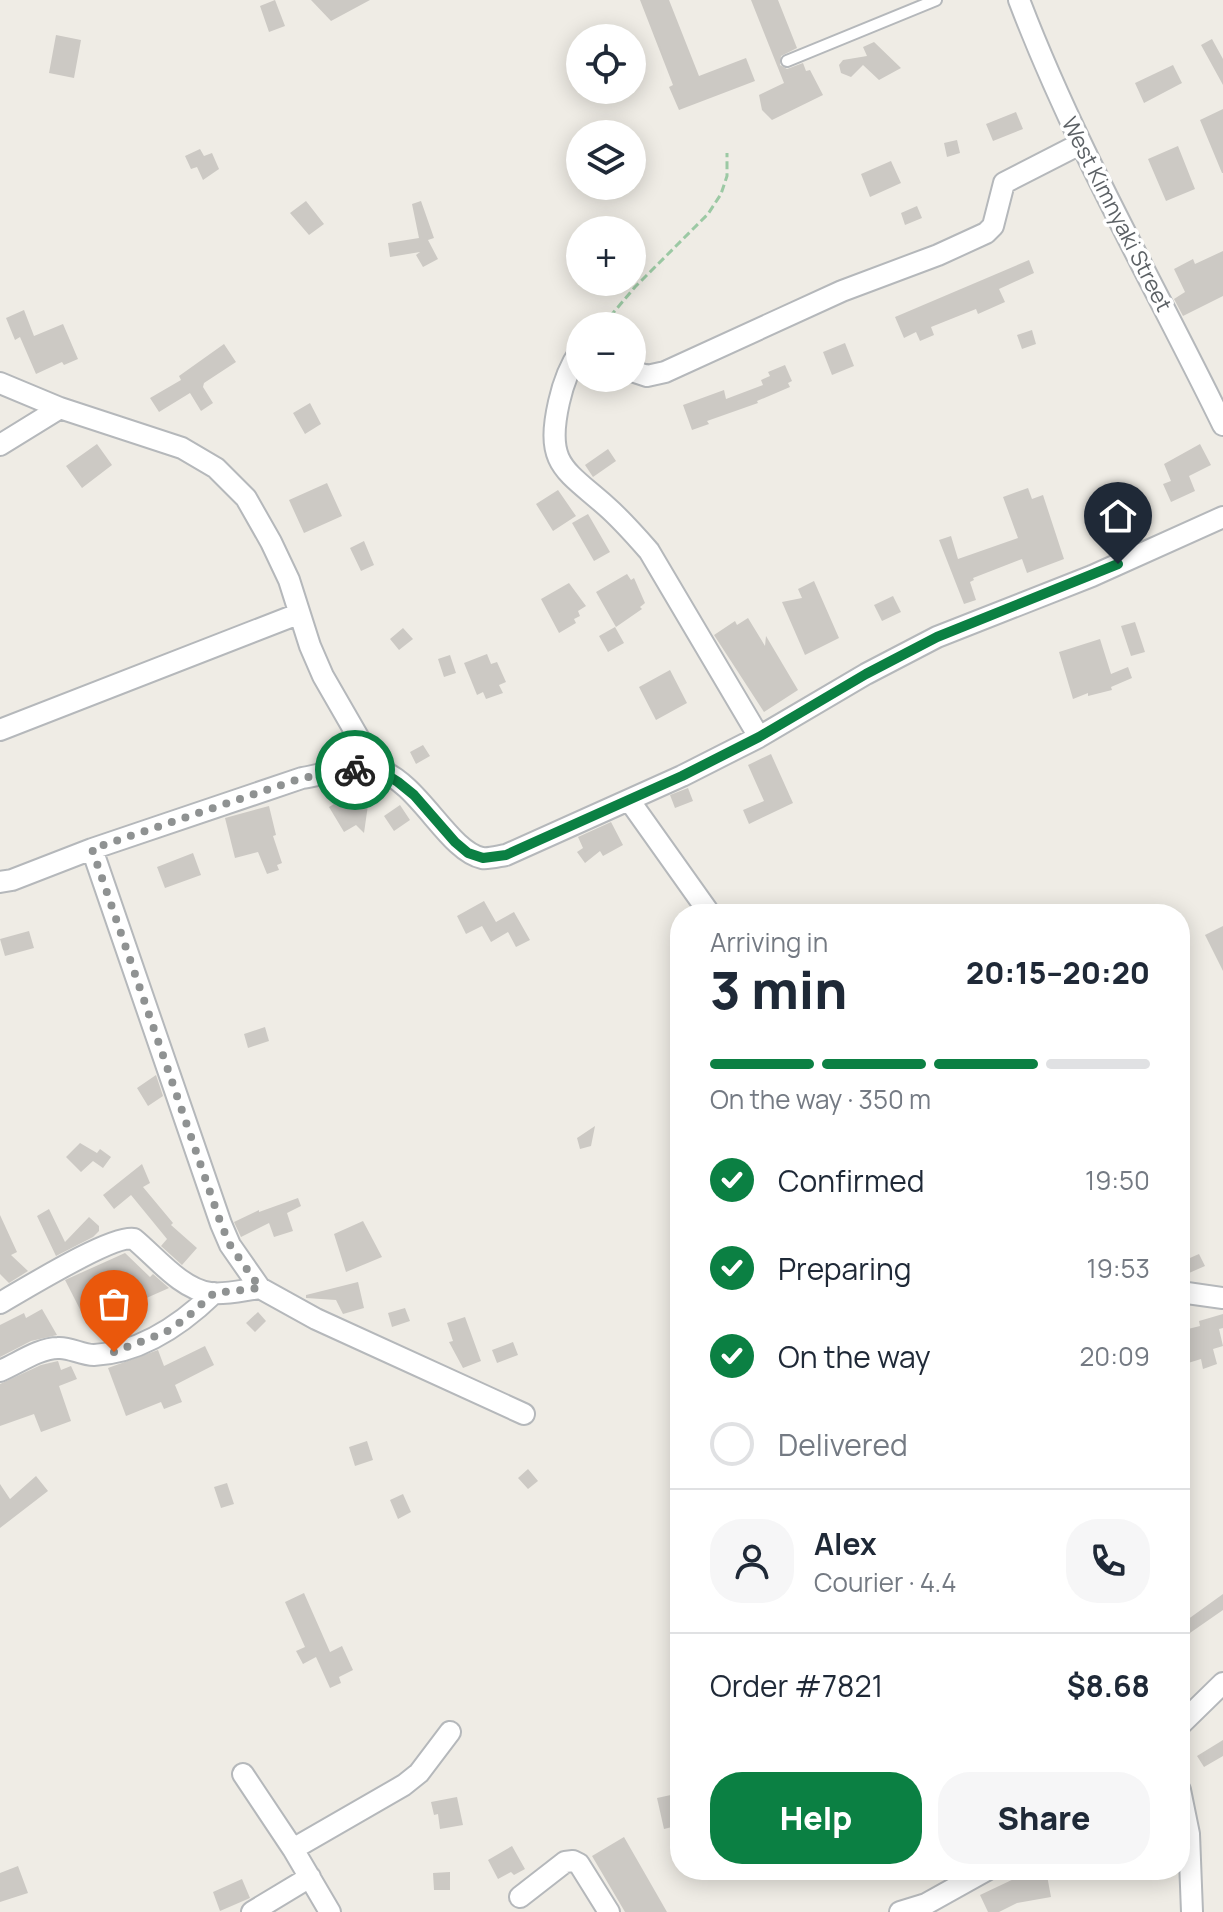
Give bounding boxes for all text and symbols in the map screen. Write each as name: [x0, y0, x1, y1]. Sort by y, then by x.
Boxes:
map controls: [566, 24, 646, 392]
button: locate: [566, 24, 646, 104]
street label: West Kimnyaki Street: [1055, 111, 1179, 317]
button: layers: [566, 120, 646, 200]
button: +: [566, 216, 646, 296]
button: −: [566, 312, 646, 392]
pin: [1084, 482, 1152, 564]
icon: home: [1096, 494, 1140, 538]
courier: [315, 730, 395, 810]
icon: bike: [333, 748, 377, 792]
text: Arriving in: [710, 924, 828, 960]
text: 20:15–20:20: [966, 952, 1150, 993]
text: 3 min: [710, 954, 847, 1025]
text: On the way · 350 m: [710, 1081, 931, 1117]
icon: check: [710, 1158, 754, 1202]
text: Confirmed: [778, 1160, 925, 1201]
text: 19:50: [1085, 1162, 1150, 1198]
icon: check: [710, 1246, 754, 1290]
text: Preparing: [778, 1248, 912, 1289]
text: 19:53: [1087, 1250, 1150, 1286]
pin: [80, 1270, 148, 1352]
icon: bag: [92, 1282, 136, 1326]
icon: check: [710, 1334, 754, 1378]
text: On the way: [778, 1336, 931, 1377]
text: 20:09: [1080, 1338, 1150, 1374]
text: Delivered: [778, 1424, 908, 1465]
button: person: [710, 1519, 794, 1603]
button: phone: [1066, 1519, 1150, 1603]
text: Alex: [814, 1523, 877, 1564]
text: Courier · 4.4: [814, 1564, 956, 1600]
text: Order #7821: [710, 1665, 883, 1706]
text: $8.68: [1067, 1665, 1150, 1706]
button: Help: [710, 1772, 922, 1864]
button: Share: [938, 1772, 1150, 1864]

